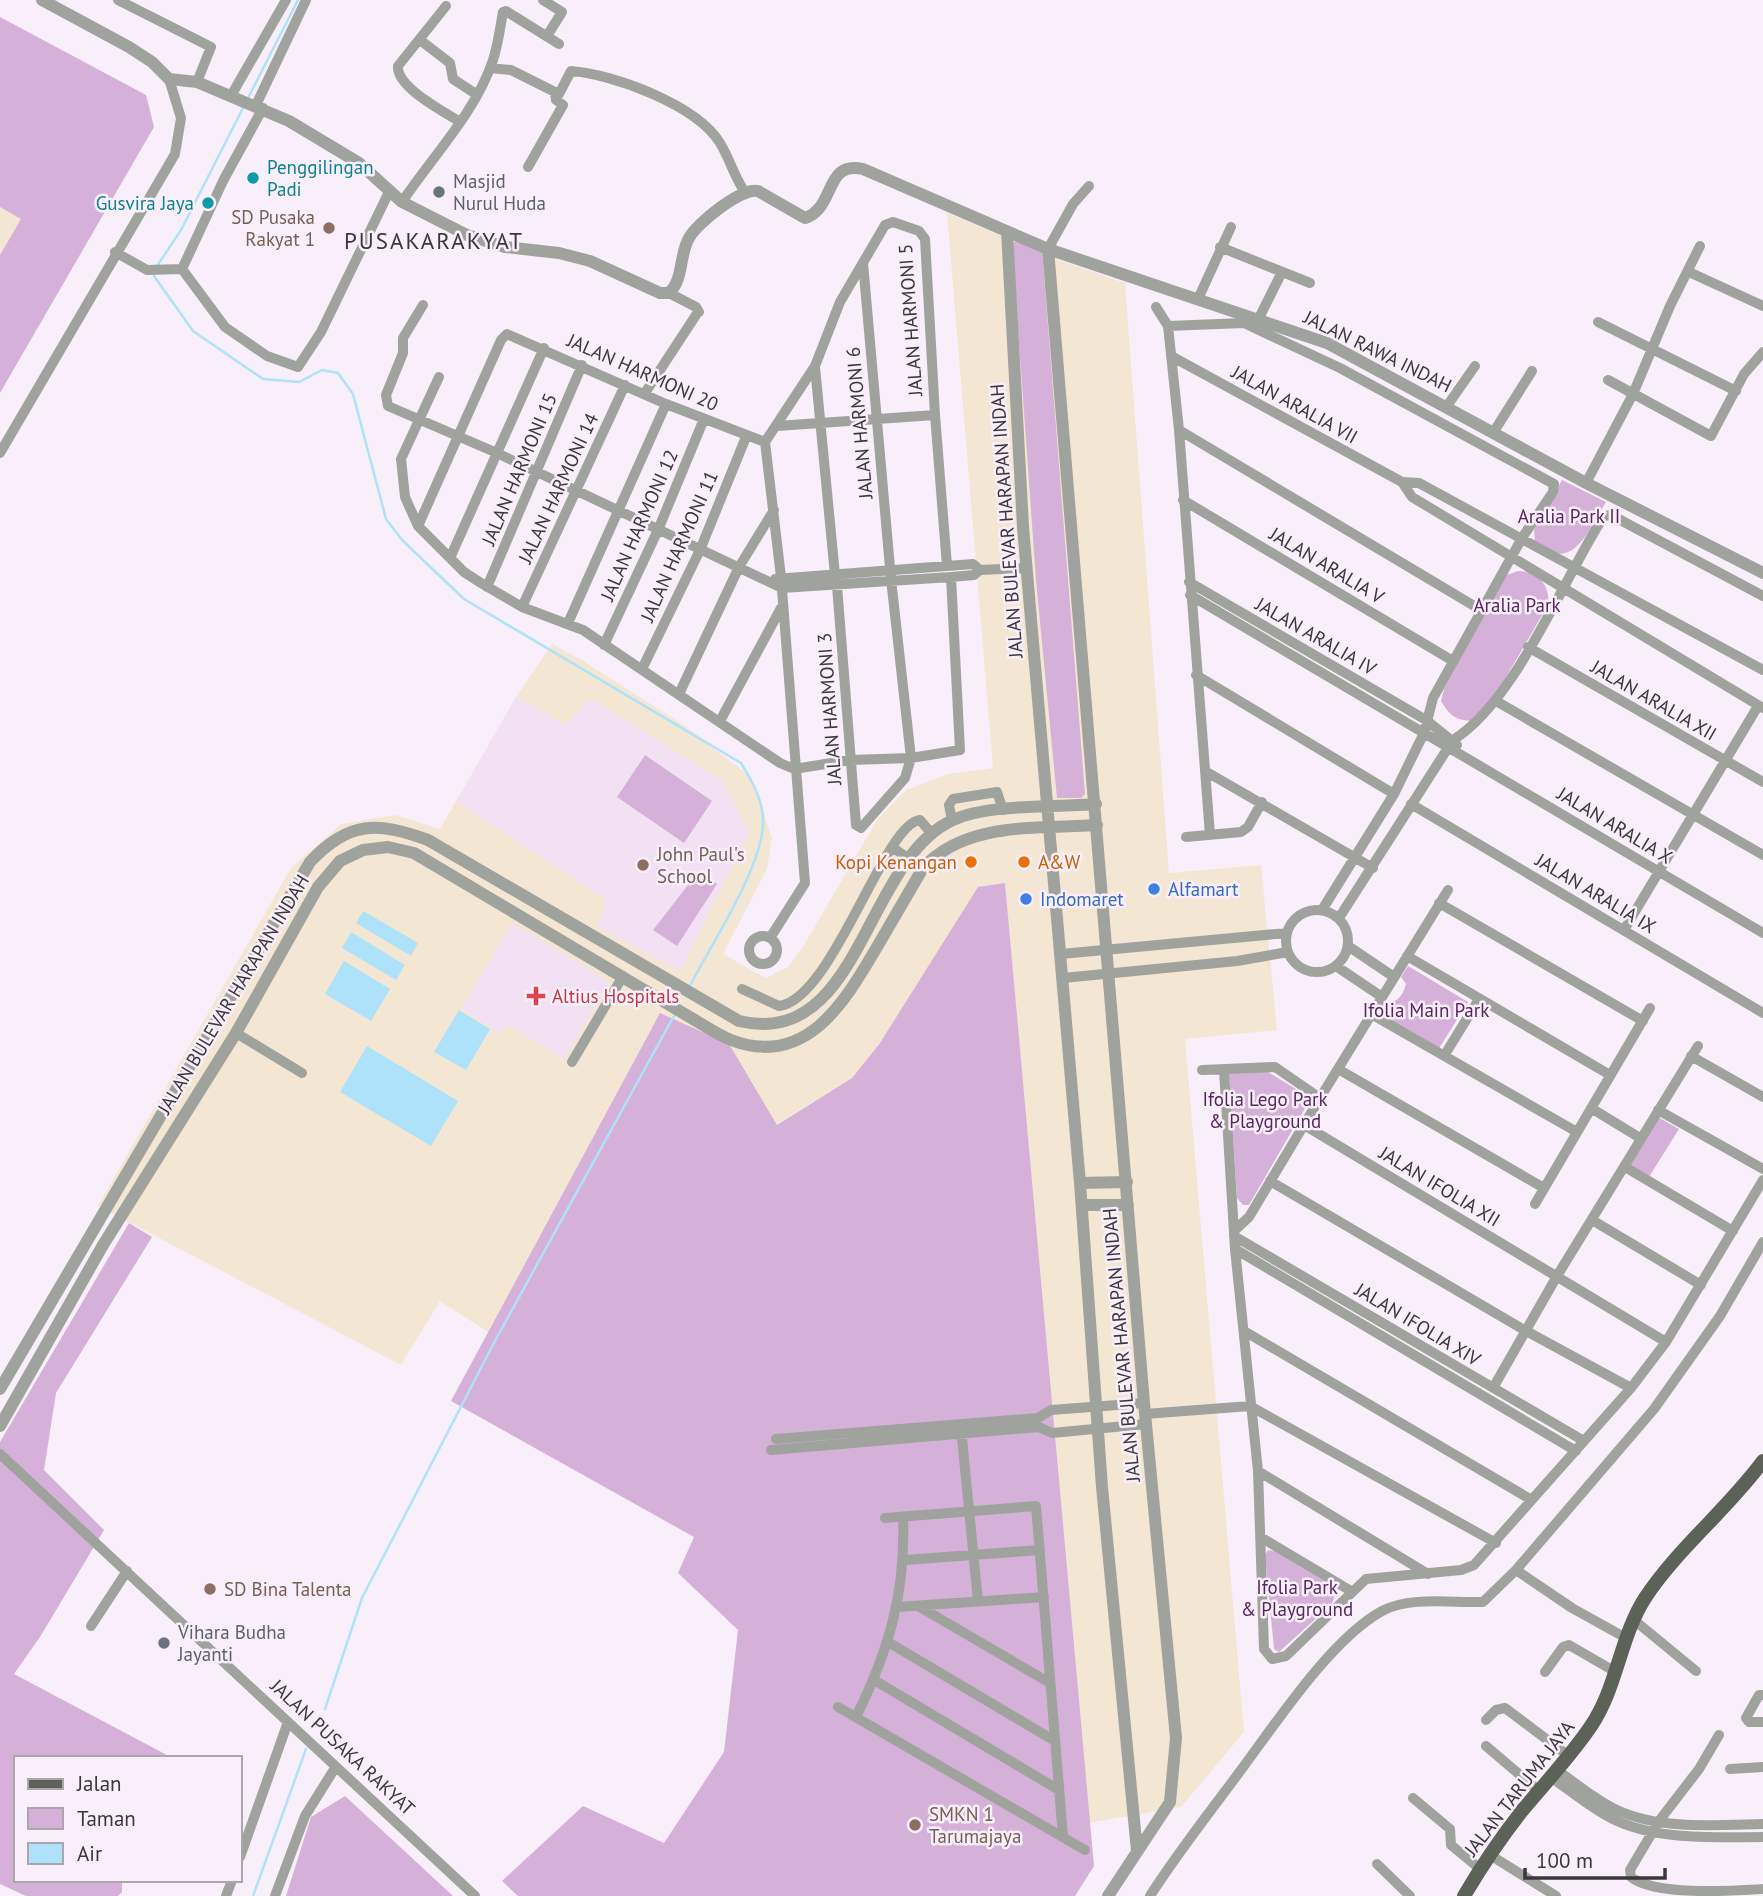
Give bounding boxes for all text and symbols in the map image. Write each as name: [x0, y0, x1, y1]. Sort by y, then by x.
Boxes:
place label: Penggilingan Padi: [267, 155, 374, 201]
place label: Masjid Nurul Huda: [453, 169, 546, 215]
marker: Penggilingan Padi: [245, 170, 261, 186]
marker: Masjid Nurul Huda: [431, 184, 447, 200]
place label: Gusvira Jaya: [96, 191, 194, 215]
marker: Gusvira Jaya: [200, 195, 216, 211]
place label: SD Pusaka Rakyat 1: [231, 205, 315, 251]
marker: SD Pusaka Rakyat 1: [321, 220, 337, 236]
district label: PUSAKARAKYAT: [344, 226, 524, 255]
street label: JALAN HARMONI 5: [893, 243, 927, 398]
street label: JALAN RAWA INDAH: [1299, 304, 1456, 397]
street label: JALAN HARMONI 20: [563, 328, 722, 416]
street label: JALAN HARMONI 6: [840, 346, 878, 501]
street label: JALAN ARALIA VII: [1227, 359, 1362, 448]
street label: JALAN BULEVAR HARAPAN INDAH: [984, 383, 1028, 660]
street label: JALAN HARMONI 15: [476, 389, 562, 550]
street label: JALAN HARMONI 14: [512, 409, 603, 568]
street label: JALAN HARMONI 12: [595, 446, 683, 605]
street label: JALAN HARMONI 11: [635, 467, 723, 626]
park label: Aralia Park II: [1518, 504, 1620, 528]
street label: JALAN ARALIA V: [1265, 521, 1389, 609]
street label: JALAN ARALIA IV: [1251, 591, 1381, 680]
park label: Aralia Park: [1473, 593, 1561, 617]
street label: JALAN HARMONI 3: [812, 632, 846, 787]
street label: JALAN ARALIA XII: [1586, 654, 1721, 746]
street label: JALAN ARALIA X: [1552, 781, 1677, 869]
place label: John Paul's School: [656, 842, 745, 888]
street label: JALAN ARALIA IX: [1531, 847, 1661, 938]
place label: Kopi Kenangan: [835, 850, 957, 874]
place label: A&W: [1038, 850, 1081, 874]
marker: Kopi Kenangan: [963, 854, 979, 870]
marker: A&W: [1016, 854, 1032, 870]
marker: John Paul's School: [635, 857, 651, 873]
street label: JALAN BULEVAR HARAPAN INDAH: [151, 870, 314, 1119]
place label: Alfamart: [1168, 877, 1239, 901]
marker: Alfamart: [1146, 881, 1162, 897]
place label: Indomaret: [1040, 887, 1124, 911]
marker: Indomaret: [1018, 891, 1034, 907]
place label: Altius Hospitals: [552, 984, 679, 1008]
marker: Altius Hospitals: [526, 986, 546, 1006]
park label: Ifolia Main Park: [1363, 998, 1489, 1022]
park label: Ifolia Lego Park & Playground: [1202, 1087, 1328, 1133]
street label: JALAN IFOLIA XII: [1374, 1140, 1505, 1232]
street label: JALAN BULEVAR HARAPAN INDAH: [1097, 1207, 1145, 1484]
street label: JALAN IFOLIA XIV: [1350, 1277, 1485, 1371]
park label: Ifolia Park & Playground: [1241, 1575, 1353, 1621]
place label: SD Bina Talenta: [224, 1577, 352, 1601]
marker: SD Bina Talenta: [202, 1581, 218, 1597]
place label: Vihara Budha Jayanti: [177, 1620, 286, 1666]
marker: Vihara Budha Jayanti: [156, 1635, 172, 1651]
street label: JALAN PUSAKA RAKYAT: [265, 1673, 421, 1820]
street label: JALAN TARUMA JAYA: [1458, 1715, 1579, 1861]
legend: [14, 1756, 242, 1882]
text: Jalan: [76, 1770, 122, 1797]
place label: SMKN 1 Tarumajaya: [929, 1802, 1021, 1848]
text: Taman: [77, 1805, 136, 1832]
marker: SMKN 1 Tarumajaya: [907, 1817, 923, 1833]
scale bar: [1525, 1836, 1665, 1880]
text: Air: [77, 1840, 102, 1867]
text: 100 m: [1536, 1847, 1593, 1874]

